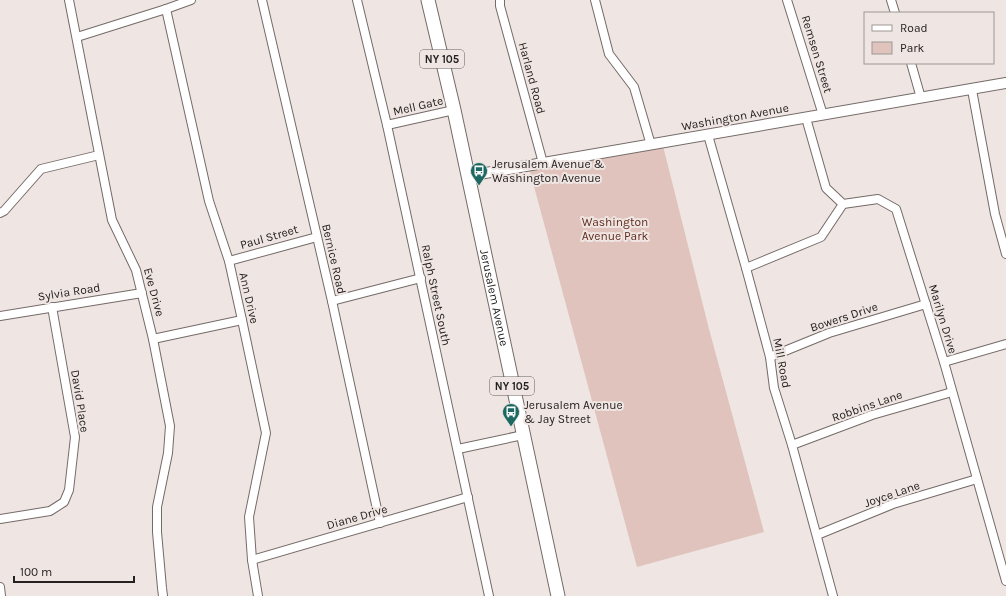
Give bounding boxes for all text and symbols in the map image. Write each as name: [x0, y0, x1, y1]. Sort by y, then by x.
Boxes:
legend: [864, 12, 994, 64]
street label: Remsen Street: [799, 14, 836, 95]
text: Road: [900, 21, 928, 35]
street label: Harland Road: [516, 41, 548, 115]
text: Park: [900, 41, 925, 55]
road number: NY 105: [420, 50, 464, 68]
street label: Mell Gate: [392, 93, 444, 119]
street label: Washington Avenue: [680, 101, 790, 133]
place label: Jerusalem Avenue & Washington Avenue: [492, 157, 604, 185]
bus stop icon: Jerusalem Avenue & Washington Avenue: [469, 161, 489, 186]
park label: Washington Avenue Park: [582, 215, 649, 243]
street label: Paul Street: [238, 222, 300, 252]
street label: Bernice Road: [319, 223, 349, 295]
street label: Ralph Street South: [418, 243, 454, 347]
street label: Jerusalem Avenue: [477, 248, 511, 347]
street label: Eve Drive: [141, 266, 167, 318]
street label: Ann Drive: [236, 271, 262, 325]
street label: Sylvia Road: [37, 280, 101, 304]
street label: Marilyn Drive: [926, 283, 960, 355]
street label: Bowers Drive: [808, 299, 880, 335]
street label: Mill Road: [770, 337, 794, 389]
street label: David Place: [68, 369, 92, 433]
road number: NY 105: [490, 377, 534, 395]
street label: Robbins Lane: [830, 387, 904, 425]
place label: Jerusalem Avenue & Jay Street: [524, 398, 623, 426]
bus stop icon: Jerusalem Avenue & Jay Street: [501, 402, 521, 427]
street label: Joyce Lane: [862, 478, 922, 510]
street label: Diane Drive: [325, 502, 389, 532]
scale bar: [14, 558, 134, 584]
text: 100 m: [20, 565, 52, 579]

